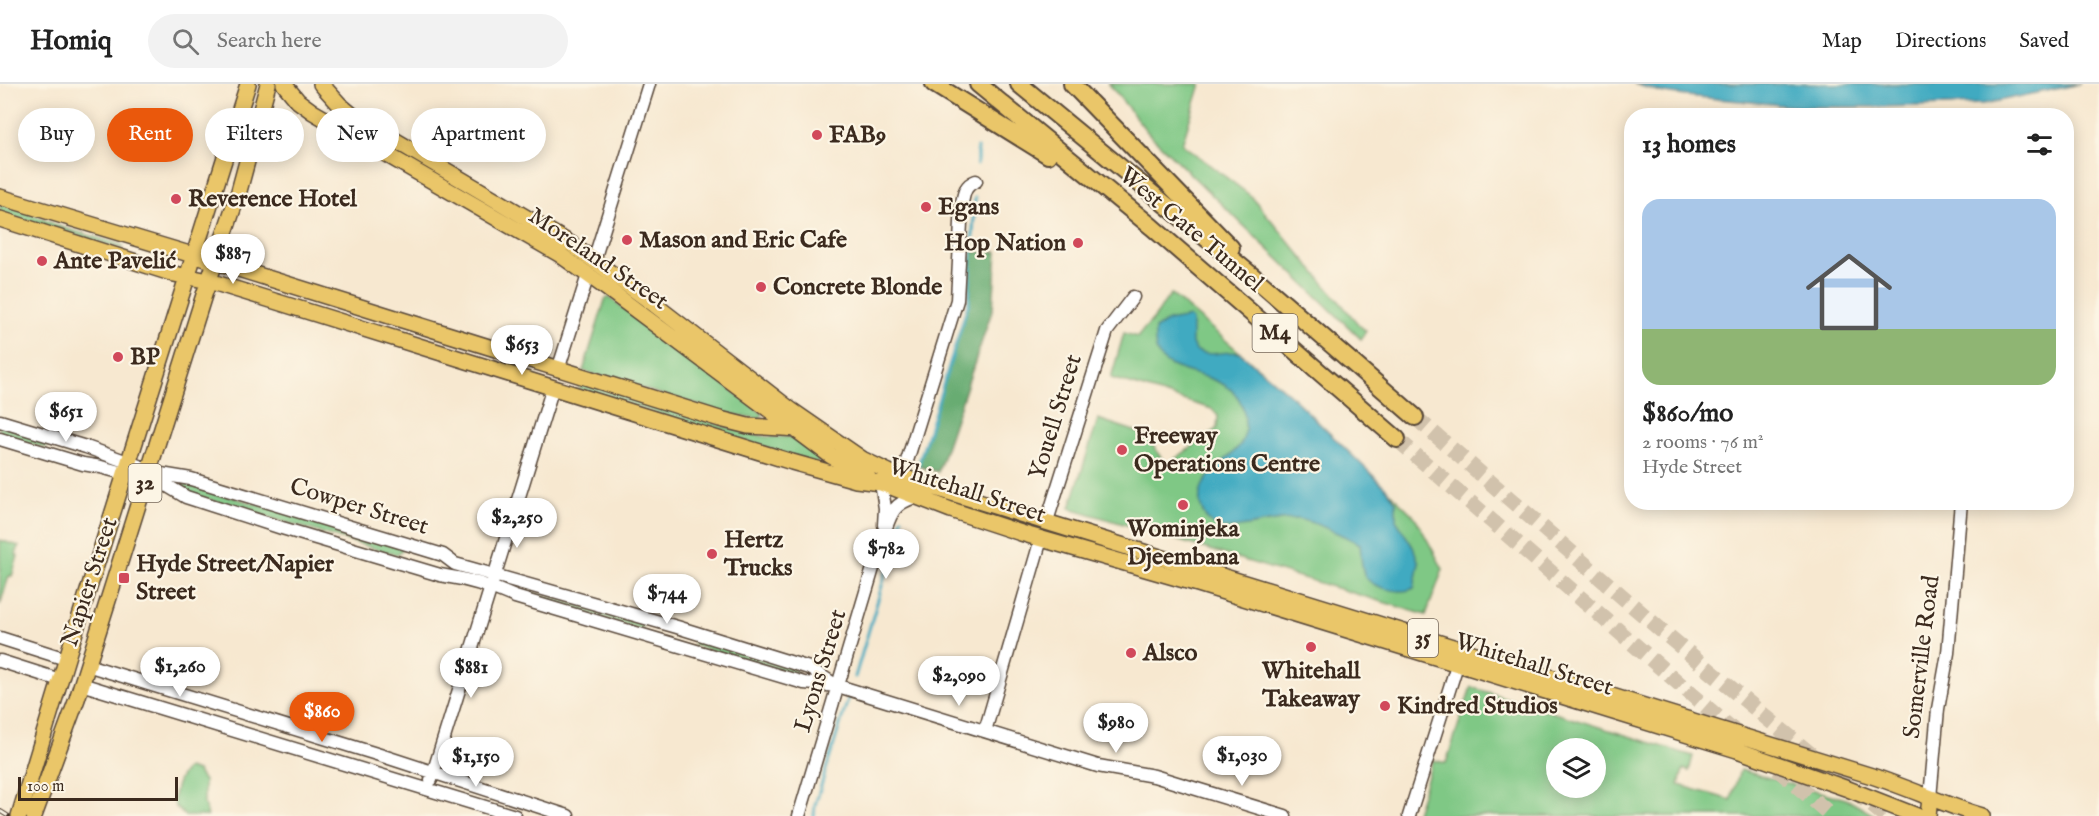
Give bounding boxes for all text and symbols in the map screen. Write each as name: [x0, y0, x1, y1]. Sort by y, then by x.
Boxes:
search box: [148, 14, 568, 68]
text: Homiq: [30, 24, 112, 59]
icon: search: [169, 25, 202, 58]
text: Search here: [217, 27, 322, 55]
text: Map: [1822, 28, 1862, 55]
text: Directions: [1895, 28, 1986, 55]
text: Saved: [2019, 28, 2069, 55]
chip: Buy: [18, 108, 95, 162]
chip: Rent: [107, 108, 193, 162]
chip: Filters: [205, 108, 304, 162]
chip: New: [316, 108, 399, 162]
chip: Apartment: [411, 108, 546, 162]
place label: FAB9: [829, 120, 886, 151]
marker: FAB9: [810, 128, 824, 142]
text: 13 homes: [1642, 128, 1736, 161]
icon: filters: [2023, 128, 2056, 161]
street label: West Gate Tunnel: [1112, 160, 1270, 300]
place label: Reverence Hotel: [188, 184, 357, 215]
marker: Reverence Hotel: [169, 192, 183, 206]
place label: Egans: [938, 192, 1000, 223]
marker: Egans: [919, 200, 933, 214]
street label: Moreland Street: [522, 201, 674, 317]
place label: Mason and Eric Cafe: [639, 225, 847, 256]
place label: Hop Nation: [944, 228, 1066, 259]
marker: Mason and Eric Cafe: [620, 233, 634, 247]
pin: $887: [197, 234, 269, 285]
marker: Hop Nation: [1071, 236, 1085, 250]
icon: home: [1795, 238, 1903, 346]
text: $887: [215, 241, 251, 266]
place label: Ante Pavelić: [53, 246, 177, 277]
marker: Ante Pavelić: [35, 254, 49, 268]
place label: Concrete Blonde: [773, 272, 942, 303]
marker: Concrete Blonde: [754, 280, 768, 294]
road number: M4: [1252, 314, 1298, 352]
pin: $653: [486, 325, 558, 376]
text: $653: [505, 332, 539, 357]
place label: BP: [130, 342, 160, 373]
marker: BP: [111, 350, 125, 364]
street label: Youell Street: [1022, 351, 1090, 483]
pin: $651: [30, 392, 102, 443]
text: $860/mo: [1642, 397, 1733, 430]
text: $651: [49, 399, 83, 424]
place label: Freeway Operations Centre: [1134, 421, 1320, 480]
text: 2 rooms · 76 m²: [1642, 430, 1763, 455]
marker: Freeway Operations Centre: [1115, 443, 1129, 457]
street label: Whitehall Street: [884, 451, 1050, 531]
text: Hyde Street: [1642, 455, 1742, 480]
road number: 32: [128, 464, 162, 502]
street label: Cowper Street: [286, 471, 432, 543]
pin: $2,250: [468, 498, 566, 549]
marker: Wominjeka Djeembana: [1176, 498, 1190, 512]
text: $2,250: [491, 505, 543, 530]
street label: Napier Street: [54, 513, 126, 651]
place label: Wominjeka Djeembana: [1126, 514, 1240, 573]
place label: Hertz Trucks: [723, 525, 793, 584]
pin: $782: [850, 529, 922, 580]
text: $782: [867, 536, 905, 561]
marker: Hertz Trucks: [705, 547, 719, 561]
place label: Hyde Street/Napier Street: [136, 549, 334, 608]
marker: Hyde Street/Napier Street: [117, 571, 131, 585]
street label: Somerville Road: [1897, 573, 1947, 740]
pin: $744: [631, 574, 703, 625]
text: $744: [647, 581, 687, 606]
street label: Lyons Street: [788, 606, 854, 736]
road number: 35: [1408, 619, 1438, 657]
street label: Whitehall Street: [1451, 626, 1617, 704]
place label: Alsco: [1142, 638, 1198, 669]
marker: Whitehall Takeaway: [1304, 640, 1318, 654]
marker: Alsco: [1124, 646, 1138, 660]
pin: $1,260: [131, 647, 229, 698]
pin: $881: [435, 648, 507, 699]
text: $1,260: [154, 654, 206, 679]
text: $881: [454, 655, 488, 680]
pin: $2,090: [910, 656, 1008, 707]
place label: Whitehall Takeaway: [1261, 656, 1361, 715]
text: $2,090: [932, 663, 986, 688]
place label: Kindred Studios: [1397, 691, 1558, 722]
pin: $860: [286, 692, 358, 743]
text: $860: [303, 699, 341, 724]
marker: Kindred Studios: [1378, 699, 1392, 713]
pin: $980: [1080, 703, 1152, 754]
text: $980: [1097, 710, 1135, 735]
pin: $1,030: [1193, 736, 1291, 787]
pin: $1,150: [427, 737, 525, 788]
map controls: [1546, 738, 1606, 798]
button: layers: [1546, 738, 1606, 798]
text: $1,030: [1217, 743, 1267, 768]
text: $1,150: [452, 744, 500, 769]
scale bar: [18, 774, 178, 802]
text: 100 m: [27, 777, 64, 797]

